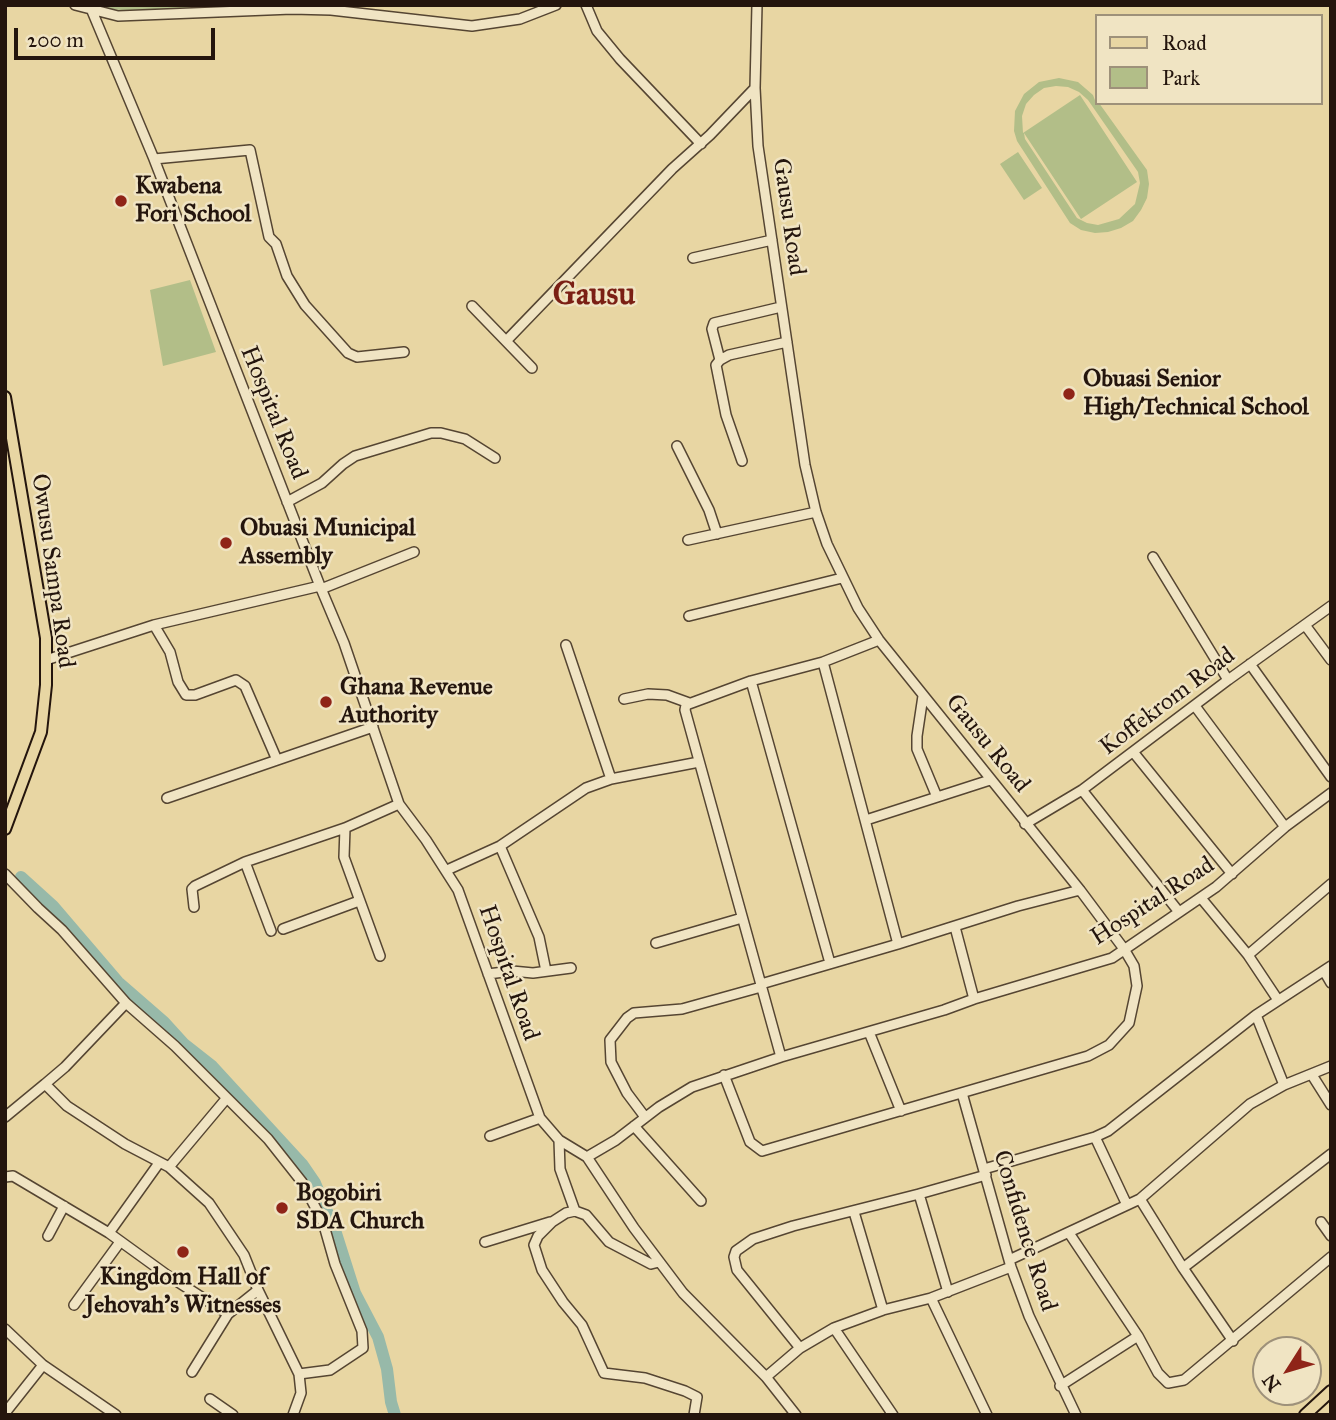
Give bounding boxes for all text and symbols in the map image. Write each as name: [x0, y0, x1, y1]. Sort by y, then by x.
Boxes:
scale bar: [18, 14, 219, 58]
legend: [1094, 14, 1322, 105]
text: 200 m: [27, 27, 84, 53]
text: Road: [1162, 30, 1207, 56]
text: Park: [1162, 65, 1200, 91]
street label: Gausu Road: [766, 156, 810, 278]
place label: Kwabena Fori School: [135, 173, 251, 229]
marker: Kwabena Fori School: [113, 193, 129, 209]
district label: Gausu: [553, 277, 635, 315]
street label: Hospital Road: [233, 342, 313, 484]
place label: Obuasi Senior High/Technical School: [1083, 366, 1309, 422]
marker: Obuasi Senior High/Technical School: [1061, 386, 1077, 402]
street label: Owusu Sampa Road: [24, 472, 80, 670]
place label: Obuasi Municipal Assembly: [240, 515, 415, 571]
marker: Obuasi Municipal Assembly: [218, 535, 234, 551]
street label: Koffekrom Road: [1095, 642, 1241, 762]
place label: Ghana Revenue Authority: [340, 674, 493, 730]
street label: Gausu Road: [939, 689, 1035, 799]
marker: Ghana Revenue Authority: [318, 694, 334, 710]
street label: Hospital Road: [1086, 851, 1220, 953]
street label: Hospital Road: [471, 901, 545, 1045]
street label: Confidence Road: [986, 1147, 1062, 1315]
place label: Bogobiri SDA Church: [296, 1180, 424, 1236]
marker: Bogobiri SDA Church: [274, 1200, 290, 1216]
marker: Kingdom Hall of Jehovah's Witnesses: [175, 1244, 191, 1260]
place label: Kingdom Hall of Jehovah's Witnesses: [85, 1264, 281, 1320]
north arrow: [1252, 1336, 1322, 1406]
text: N: [1257, 1369, 1285, 1396]

